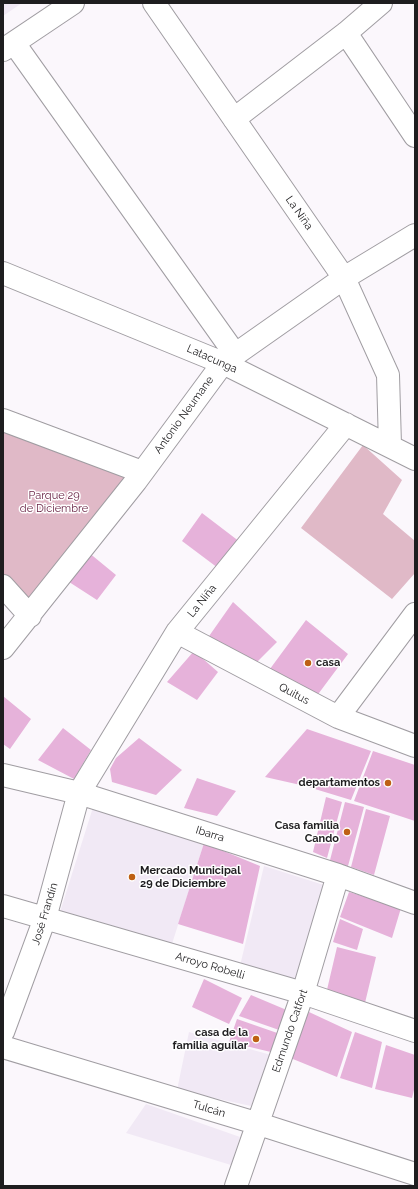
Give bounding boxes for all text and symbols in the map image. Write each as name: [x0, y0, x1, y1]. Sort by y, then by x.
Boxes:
street label: La Niña: [283, 193, 315, 233]
street label: Latacunga: [185, 342, 239, 376]
street label: Antonio Neumane: [151, 374, 217, 456]
park label: Parque 29 de Diciembre: [20, 489, 88, 515]
street label: La Niña: [185, 582, 219, 620]
place label: casa: [316, 656, 340, 670]
marker: casa: [303, 658, 313, 668]
street label: Quitus: [276, 680, 312, 708]
place label: departamentos: [299, 776, 380, 790]
marker: departamentos: [383, 778, 393, 788]
place label: Casa familia Cando: [275, 819, 339, 845]
street label: Ibarra: [194, 823, 226, 845]
marker: Casa familia Cando: [342, 827, 352, 837]
place label: Mercado Municipal 29 de Diciembre: [140, 864, 241, 890]
marker: Mercado Municipal 29 de Diciembre: [127, 872, 137, 882]
street label: José Frandín: [29, 881, 61, 947]
street label: Arroyo Robelli: [174, 950, 246, 982]
street label: Edmundo Catfort: [270, 988, 310, 1074]
place label: casa de la familia aguilar: [172, 1026, 248, 1052]
marker: casa de la familia aguilar: [251, 1034, 261, 1044]
street label: Tulcán: [191, 1098, 227, 1120]

